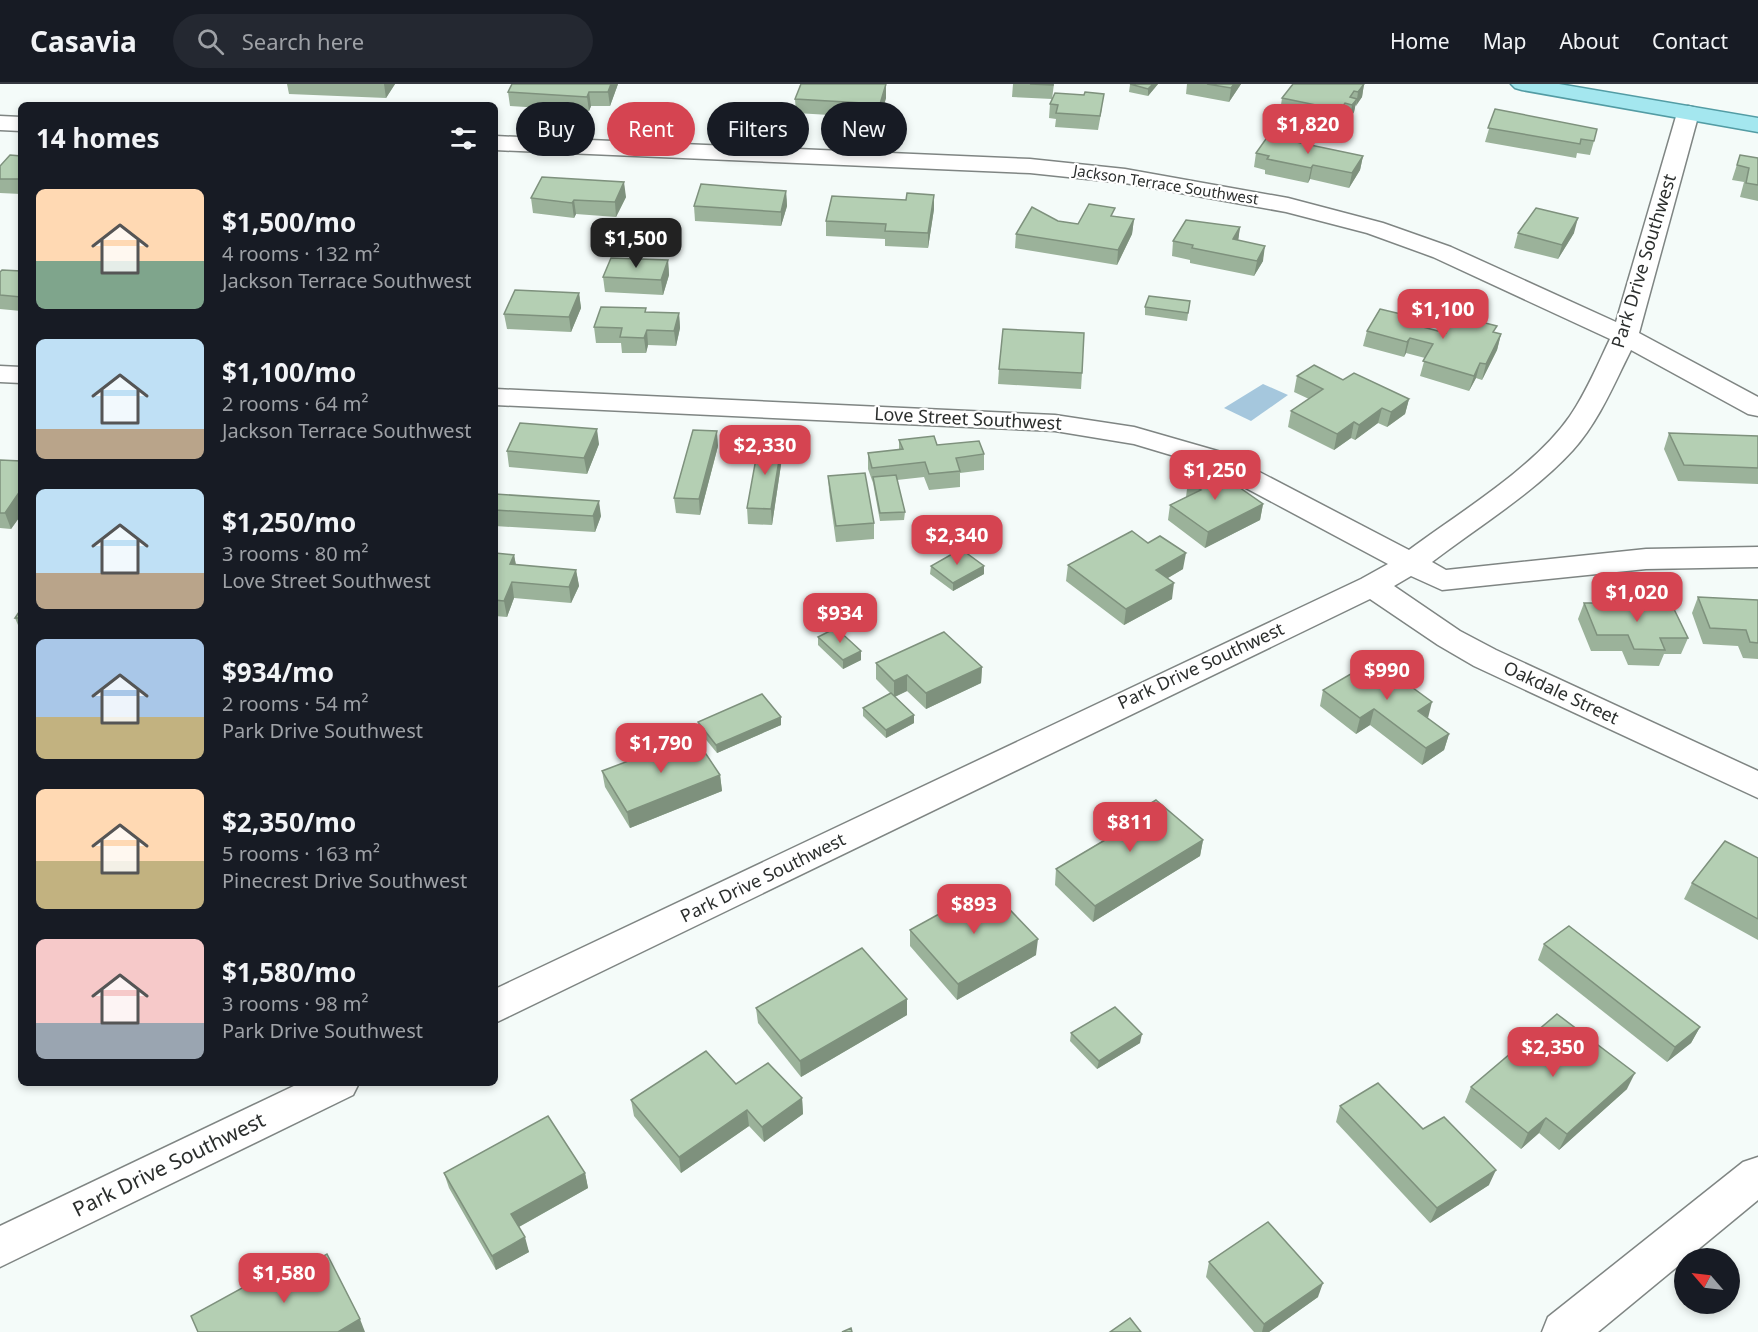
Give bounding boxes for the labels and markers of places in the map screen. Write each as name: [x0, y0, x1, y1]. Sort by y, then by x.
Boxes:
pin: $1,820: [1259, 104, 1357, 155]
pin: $1,500: [587, 218, 685, 269]
pin: $1,100: [1394, 289, 1492, 340]
pin: $2,330: [716, 425, 814, 476]
pin: $1,250: [1166, 450, 1264, 501]
pin: $2,340: [908, 515, 1006, 566]
pin: $1,020: [1588, 572, 1686, 623]
pin: $934: [804, 593, 876, 644]
pin: $990: [1351, 650, 1423, 701]
pin: $1,790: [612, 723, 710, 774]
pin: $811: [1094, 802, 1166, 853]
pin: $893: [938, 884, 1010, 935]
pin: $2,350: [1504, 1027, 1602, 1078]
pin: $1,580: [235, 1253, 333, 1304]

